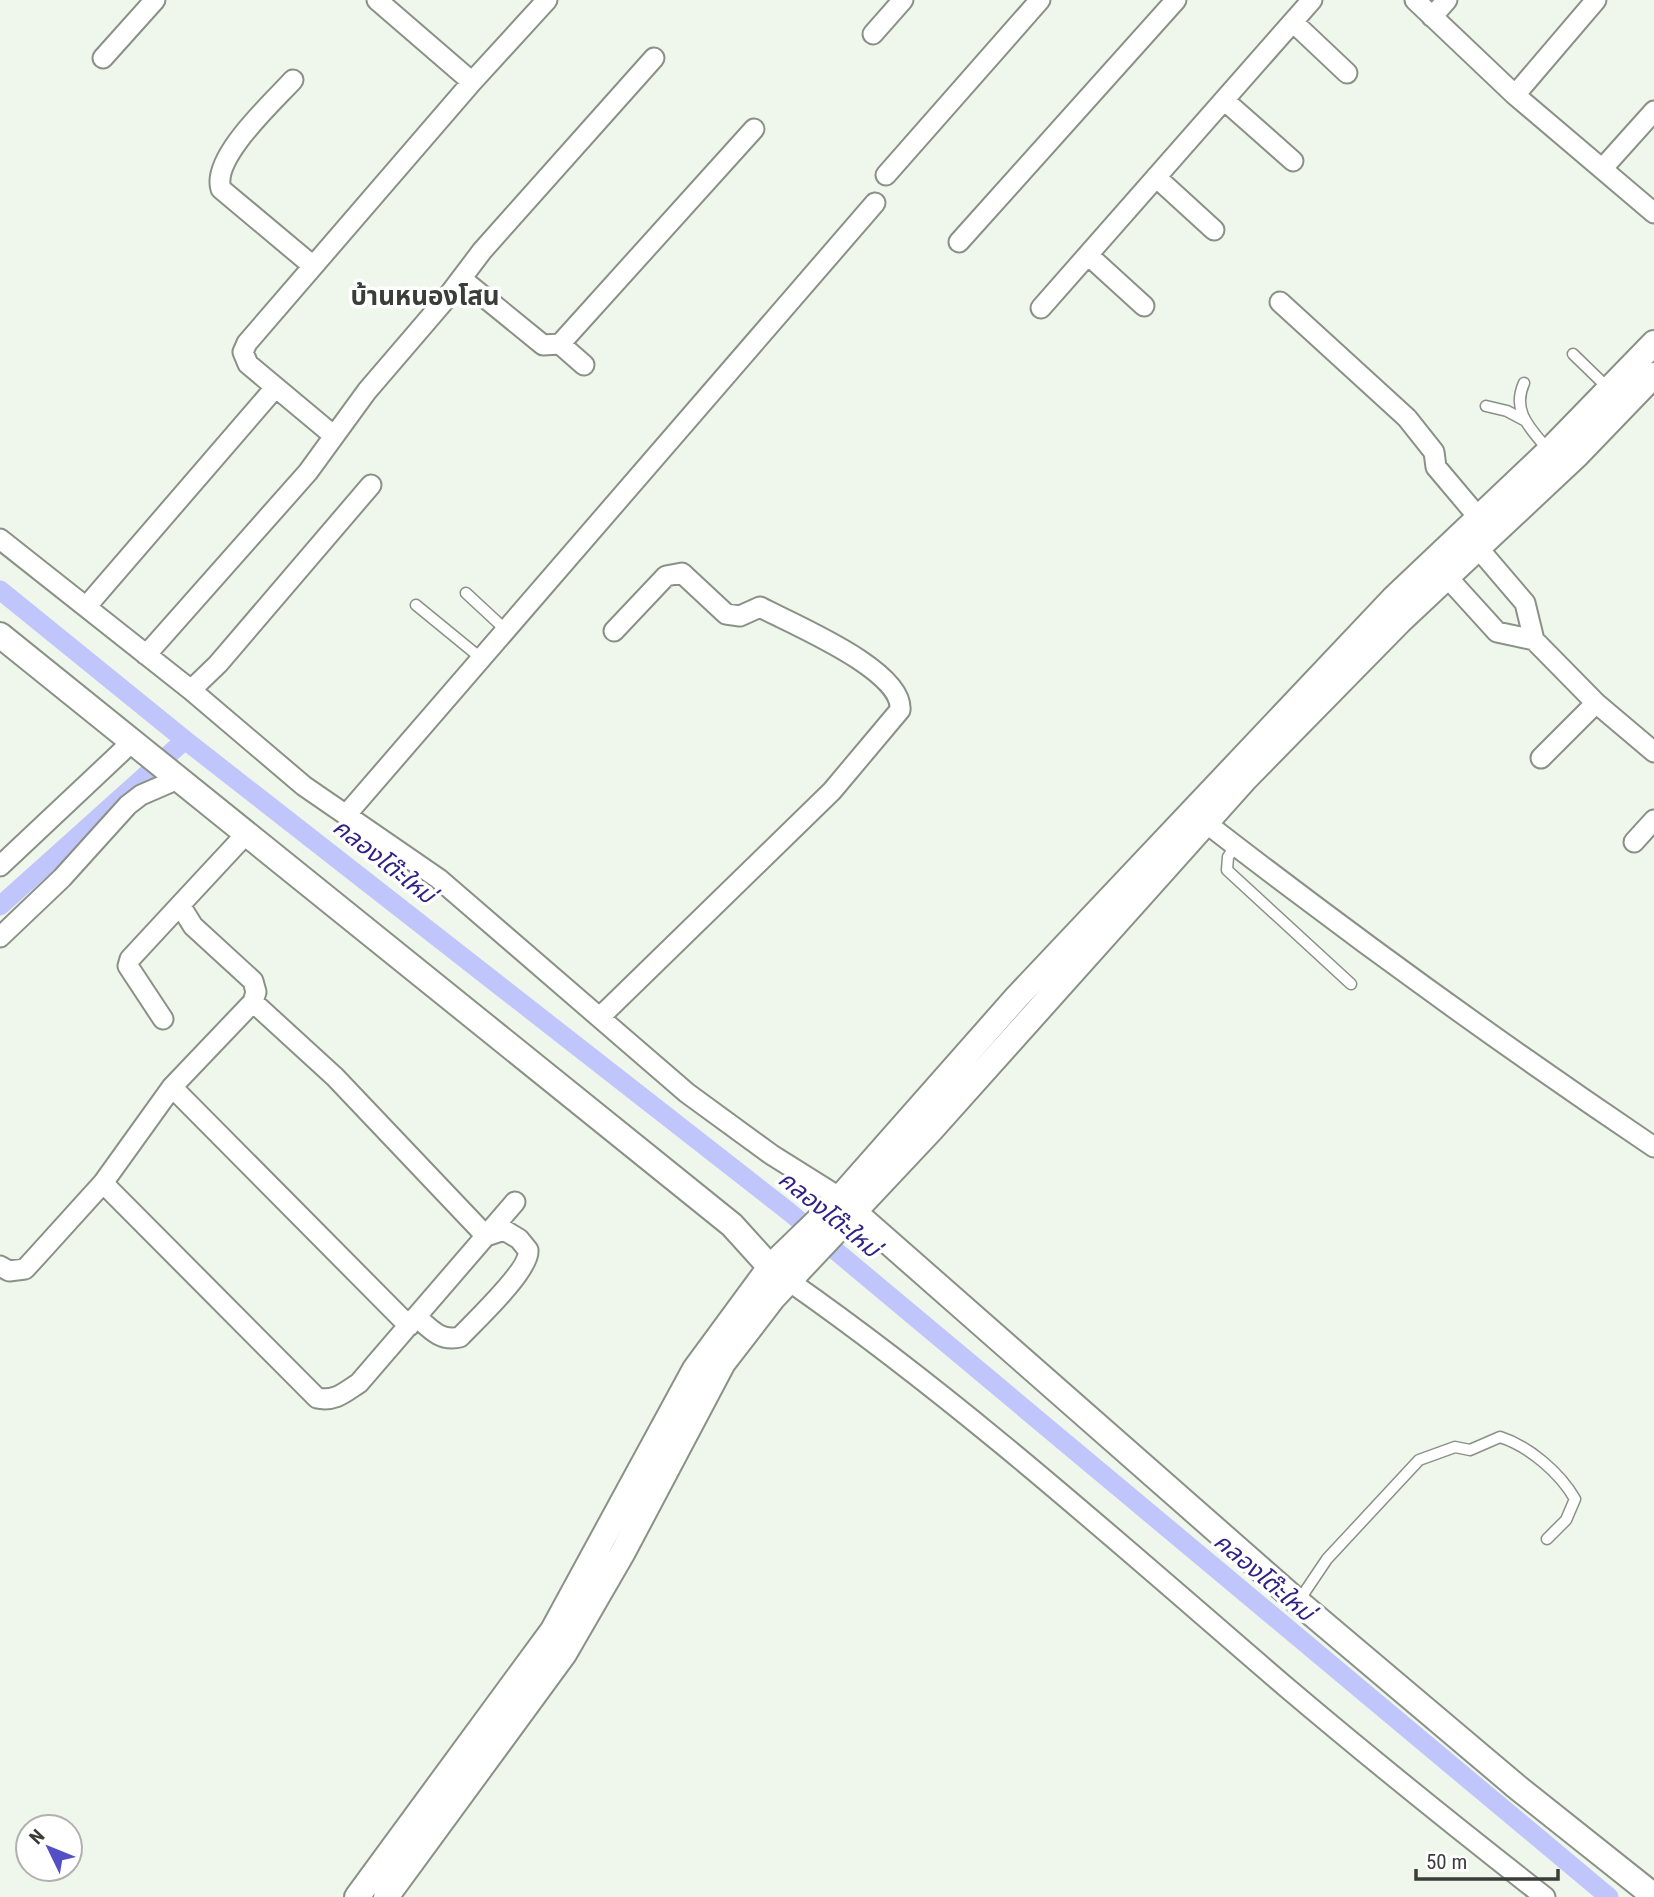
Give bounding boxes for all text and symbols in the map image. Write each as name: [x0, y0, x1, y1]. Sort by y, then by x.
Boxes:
district label: บ้านหนองโสน: [350, 281, 500, 311]
water label: คลองโต๊ะใหม่: [328, 813, 443, 911]
water label: คลองโต๊ะใหม่: [773, 1165, 887, 1265]
water label: คลองโต๊ะใหม่: [1208, 1527, 1322, 1629]
north arrow: [14, 1813, 84, 1883]
text: N: [25, 1825, 49, 1849]
scale bar: [1416, 1838, 1558, 1882]
text: 50 m: [1426, 1850, 1467, 1874]

